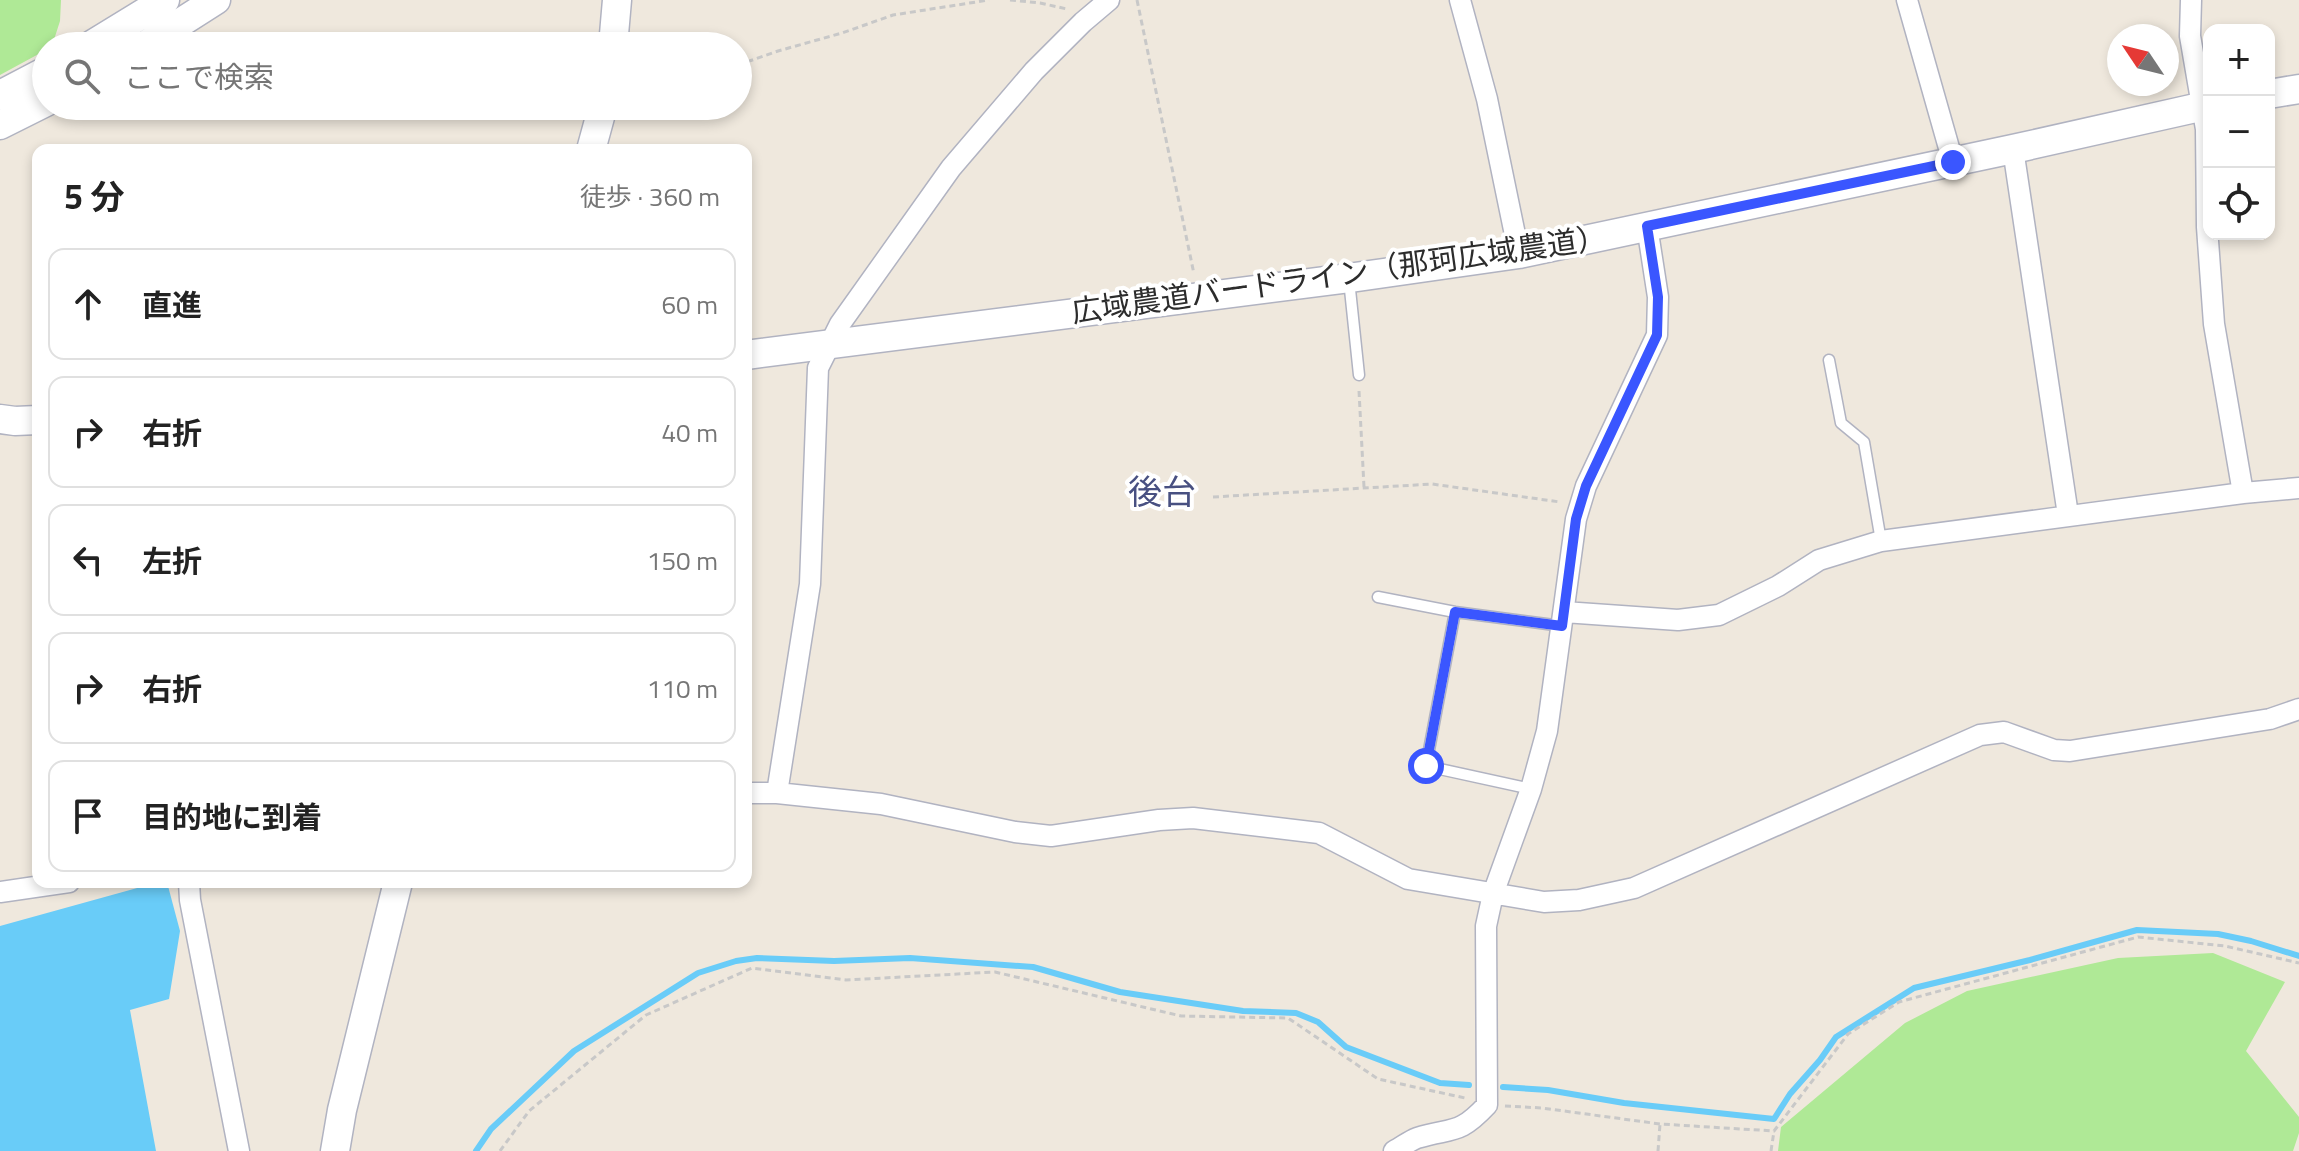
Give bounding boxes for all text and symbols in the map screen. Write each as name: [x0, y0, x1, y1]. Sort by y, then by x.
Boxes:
north arrow: [2107, 24, 2179, 96]
map controls: [2203, 24, 2275, 240]
button: +: [2203, 24, 2275, 96]
search box: [32, 32, 752, 120]
icon: search: [60, 54, 104, 98]
text: ここで検索: [124, 54, 274, 100]
button: −: [2203, 96, 2275, 168]
route end: [1935, 144, 1971, 180]
button: locate: [2203, 168, 2275, 240]
text: 5 分: [64, 170, 125, 222]
text: 徒歩 · 360 m: [580, 177, 720, 216]
street label: 広域農道バードライン（那珂広域農道）: [1068, 214, 1610, 334]
icon: ahead: [66, 282, 110, 326]
text: 直進: [142, 282, 202, 328]
text: 60 m: [661, 285, 718, 324]
icon: right: [66, 410, 110, 454]
text: 右折: [142, 410, 202, 456]
text: 40 m: [661, 413, 718, 452]
district label: 後台: [1128, 465, 1196, 517]
icon: left: [66, 538, 110, 582]
text: 左折: [142, 538, 202, 584]
text: 150 m: [647, 541, 718, 580]
icon: right: [66, 666, 110, 710]
text: 右折: [142, 666, 202, 712]
text: 110 m: [647, 669, 718, 708]
route start: [1408, 748, 1444, 784]
icon: arrive: [66, 794, 110, 838]
text: 目的地に到着: [142, 794, 322, 840]

